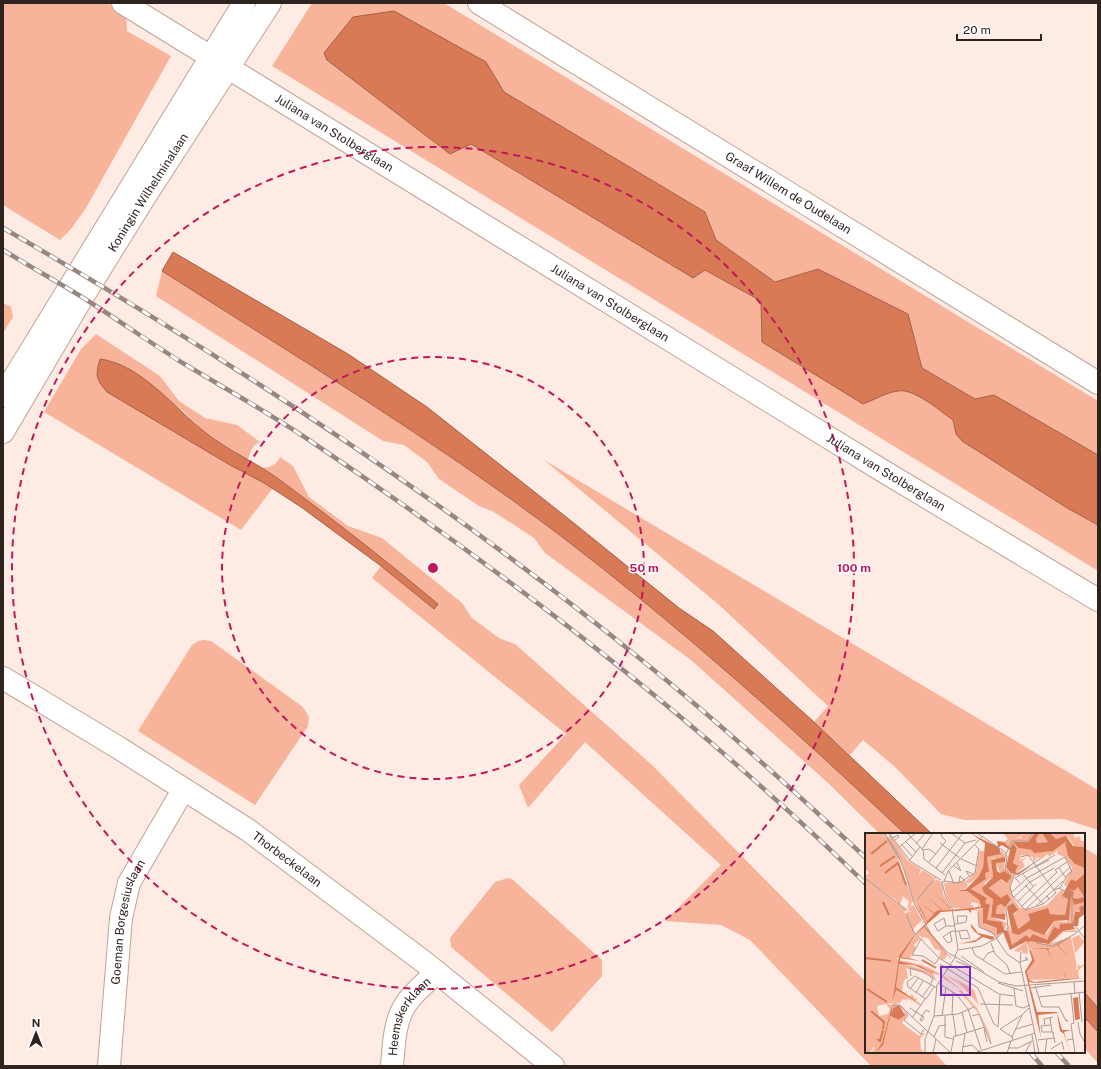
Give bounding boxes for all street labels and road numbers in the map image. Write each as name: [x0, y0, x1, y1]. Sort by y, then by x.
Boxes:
street label: Juliana van Stolberglaan: [273, 91, 396, 175]
street label: Koningin Wilhelminalaan: [105, 131, 191, 255]
street label: Graaf Willem de Oudelaan: [723, 149, 854, 237]
street label: Juliana van Stolberglaan: [548, 261, 672, 345]
street label: Juliana van Stolberglaan: [824, 431, 948, 514]
street label: Thorbeckelaan: [250, 829, 324, 890]
street label: Goeman Borgesiuslaan: [109, 857, 148, 985]
street label: Heemskerklaan: [386, 974, 434, 1056]

